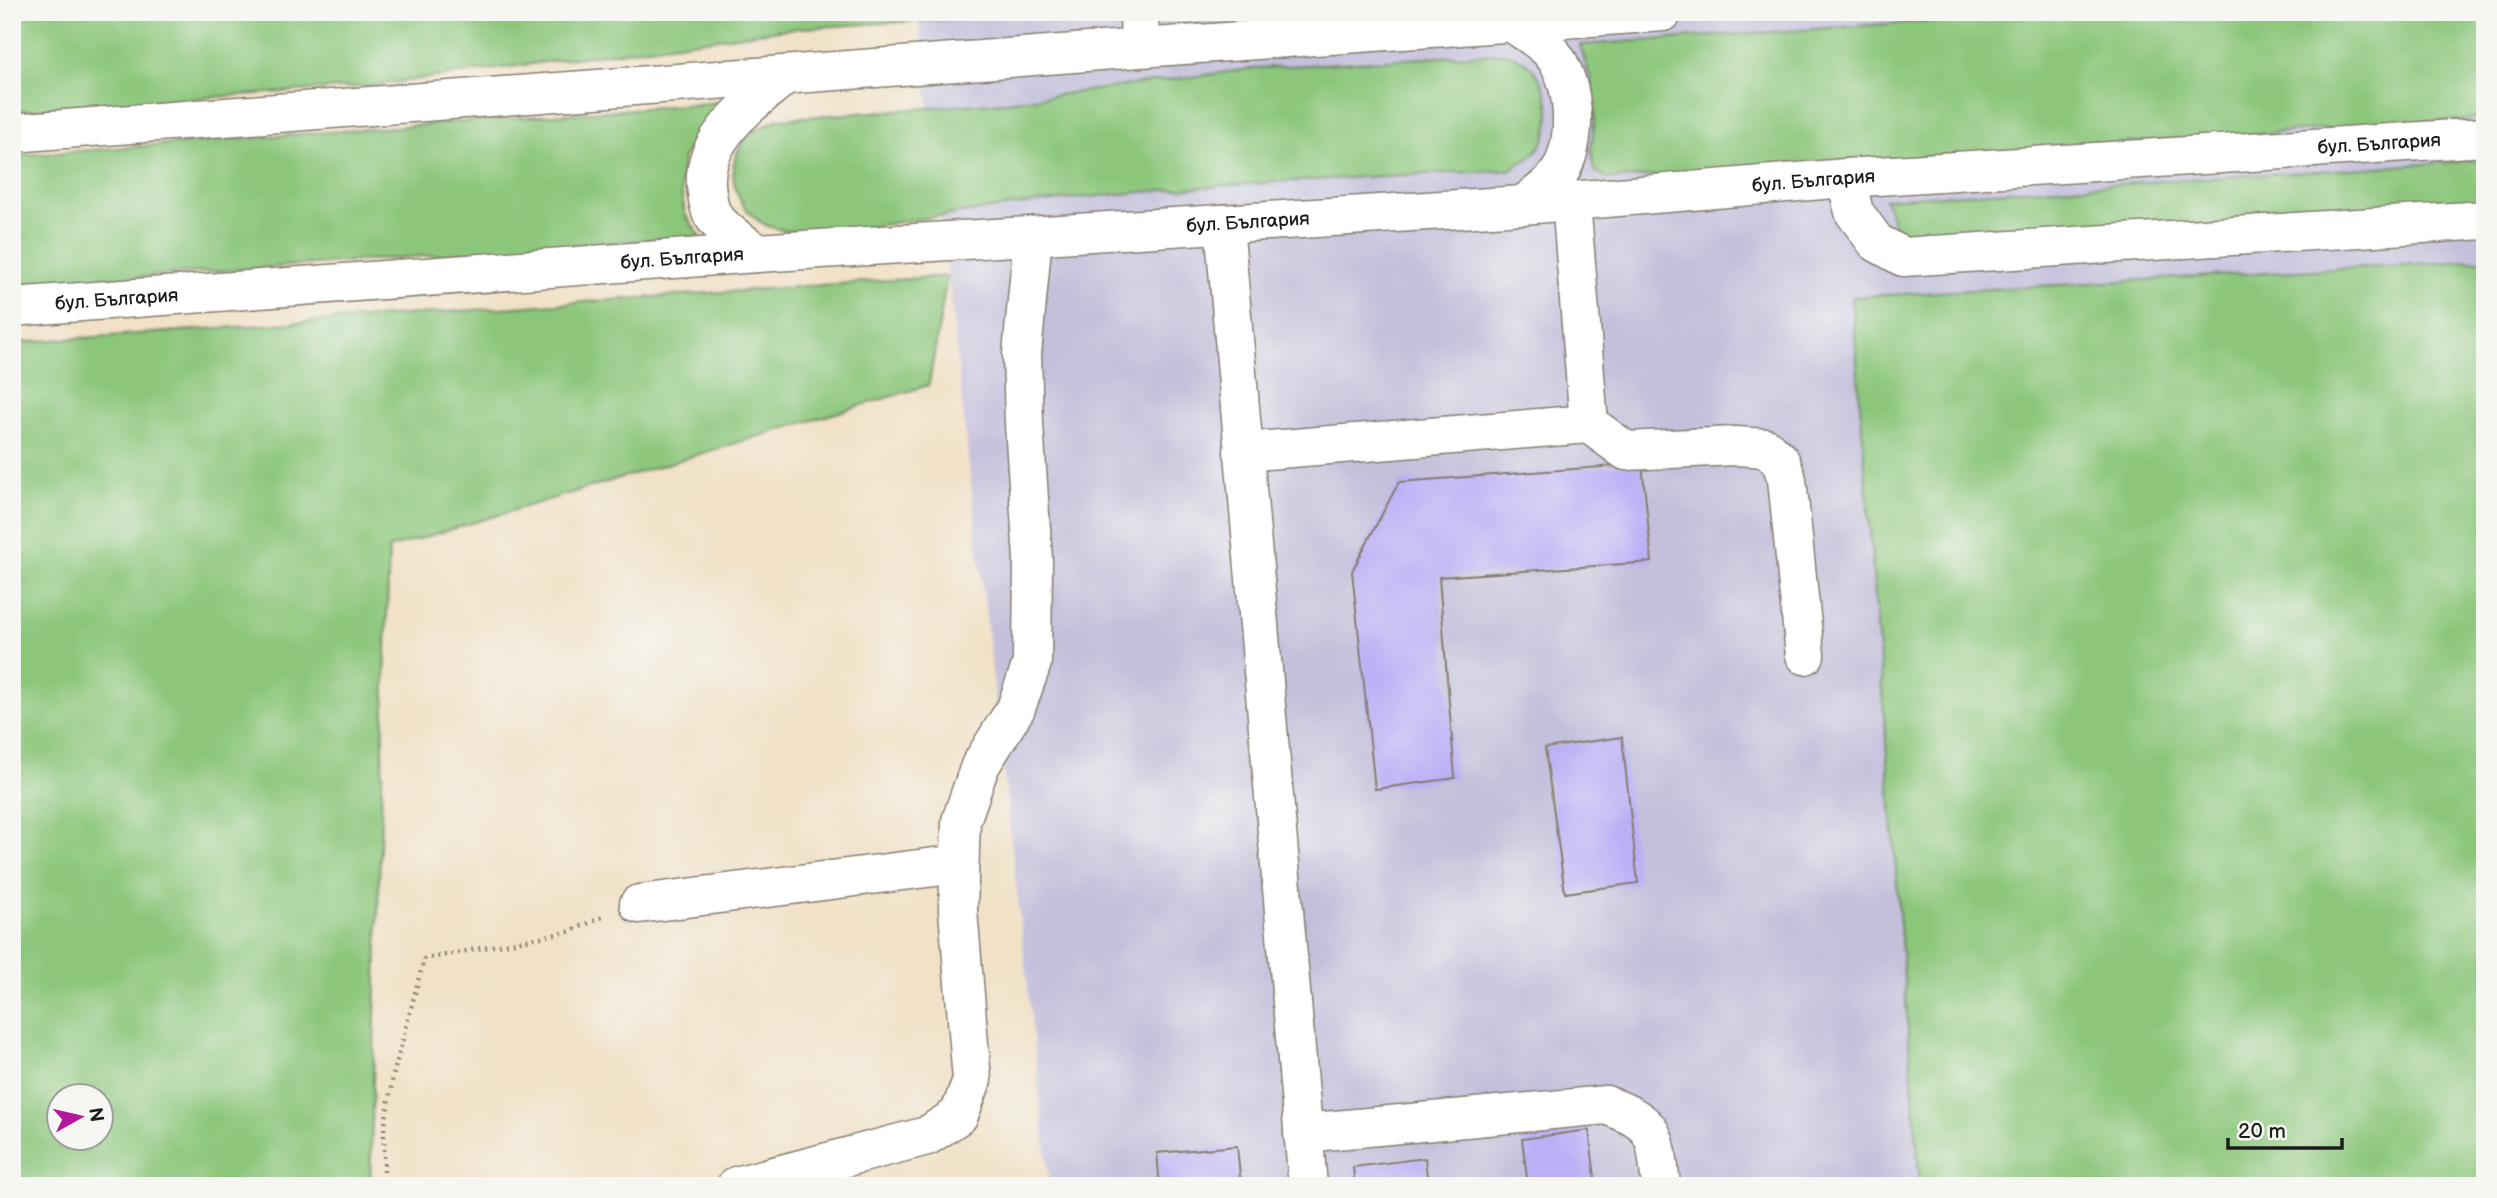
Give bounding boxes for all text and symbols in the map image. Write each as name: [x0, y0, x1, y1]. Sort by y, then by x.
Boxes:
street label: бул. България: [2317, 128, 2442, 159]
street label: бул. България: [1751, 165, 1876, 197]
street label: бул. България: [1186, 207, 1310, 238]
street label: бул. България: [620, 242, 745, 274]
street label: бул. България: [54, 283, 179, 315]
north arrow: [46, 1082, 116, 1152]
text: N: [83, 1106, 108, 1124]
scale bar: [2228, 1107, 2341, 1151]
text: 20 m: [2238, 1119, 2286, 1144]

